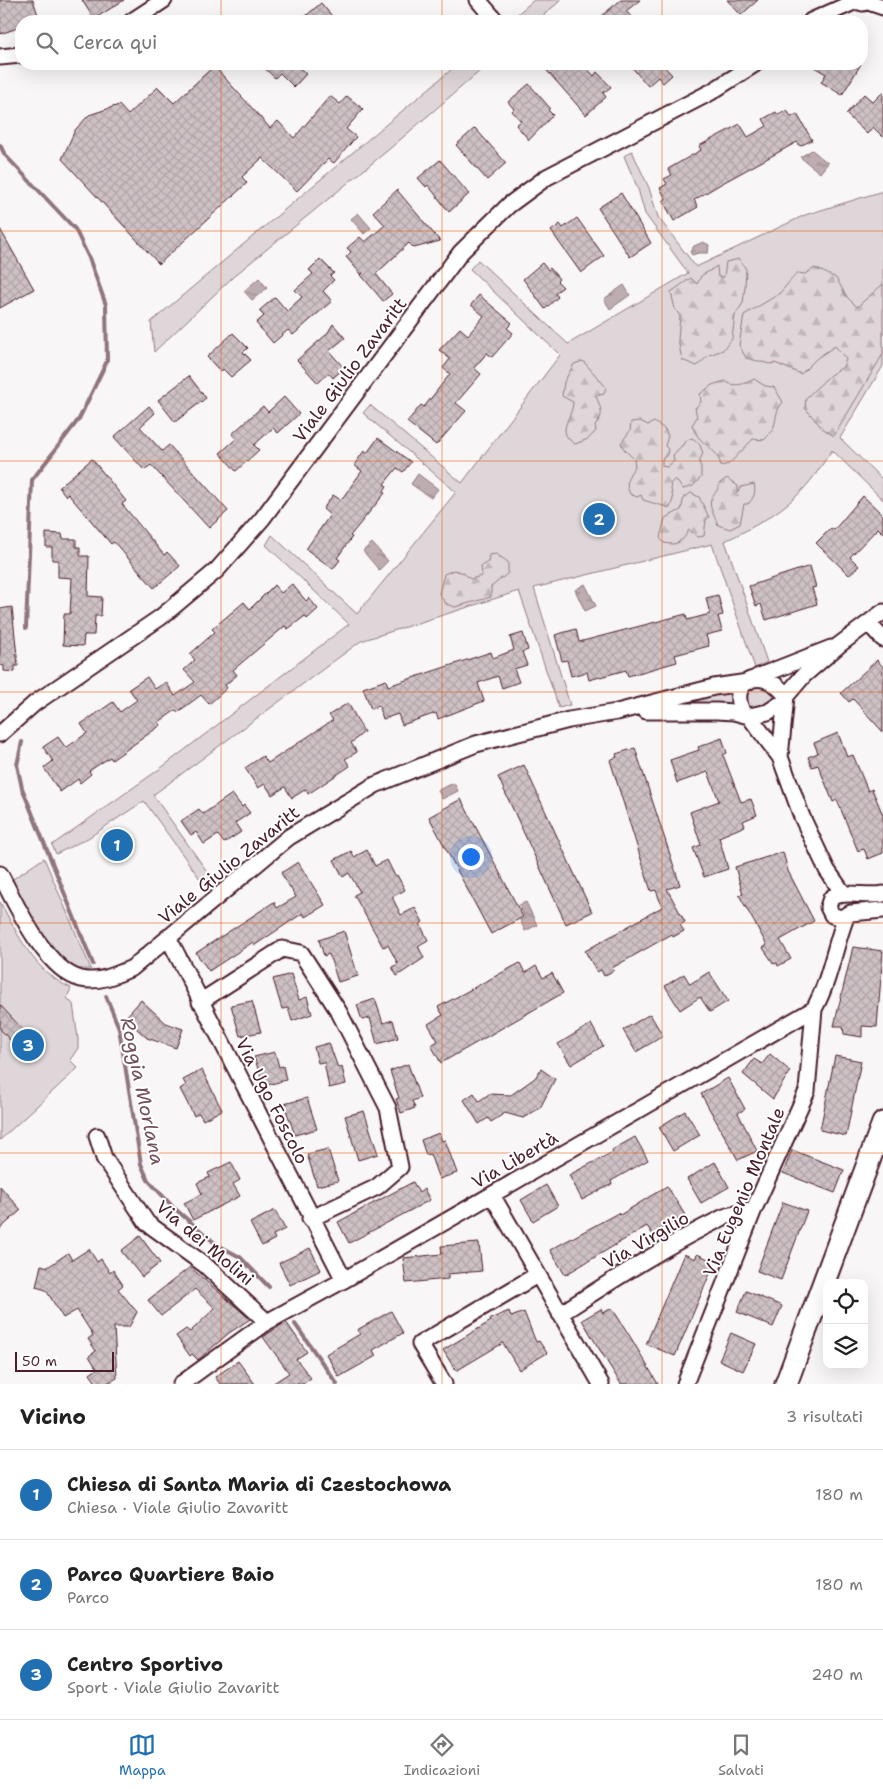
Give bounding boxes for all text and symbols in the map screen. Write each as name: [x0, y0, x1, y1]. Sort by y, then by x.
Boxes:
search box: [15, 15, 868, 70]
icon: search: [33, 29, 61, 57]
text: Cerca qui: [73, 30, 157, 55]
street label: Viale Giulio Zavaritt: [288, 293, 412, 447]
pin: 2: [583, 500, 615, 538]
street label: Viale Giulio Zavaritt: [153, 800, 305, 930]
pin: 1: [101, 826, 133, 864]
your location: [458, 844, 484, 870]
water label: Roggia Morlana: [115, 1015, 170, 1167]
pin: 3: [12, 1026, 44, 1064]
street label: Via Ugo Foscolo: [230, 1034, 314, 1168]
street label: Via Eugenio Montale: [697, 1104, 791, 1280]
street label: Via Libertà: [468, 1126, 562, 1194]
street label: Via dei Molini: [151, 1195, 259, 1291]
street label: Via Virgilio: [599, 1206, 693, 1274]
map controls: [823, 1279, 868, 1369]
button: locate: [823, 1279, 868, 1324]
button: layers: [823, 1324, 868, 1369]
scale bar: [15, 1349, 114, 1372]
text: 50 m: [22, 1352, 57, 1370]
text: Vicino: [20, 1403, 86, 1431]
text: 3 risultati: [786, 1406, 863, 1427]
text: Chiesa di Santa Maria di Czestochowa: [67, 1472, 451, 1497]
text: 1: [32, 1484, 40, 1505]
text: 180 m: [815, 1484, 863, 1505]
text: Chiesa · Viale Giulio Zavaritt: [67, 1497, 288, 1518]
text: Parco Quartiere Baio: [67, 1562, 274, 1587]
text: 2: [30, 1574, 42, 1595]
text: 180 m: [815, 1574, 863, 1595]
text: Parco: [67, 1587, 109, 1608]
text: Centro Sportivo: [67, 1652, 223, 1677]
text: 3: [30, 1664, 42, 1685]
text: 240 m: [811, 1664, 863, 1685]
text: Sport · Viale Giulio Zavaritt: [67, 1677, 279, 1698]
tab: Mappa: [119, 1731, 166, 1779]
tab: Indicazioni: [404, 1731, 480, 1779]
tab: Salvati: [718, 1731, 764, 1779]

